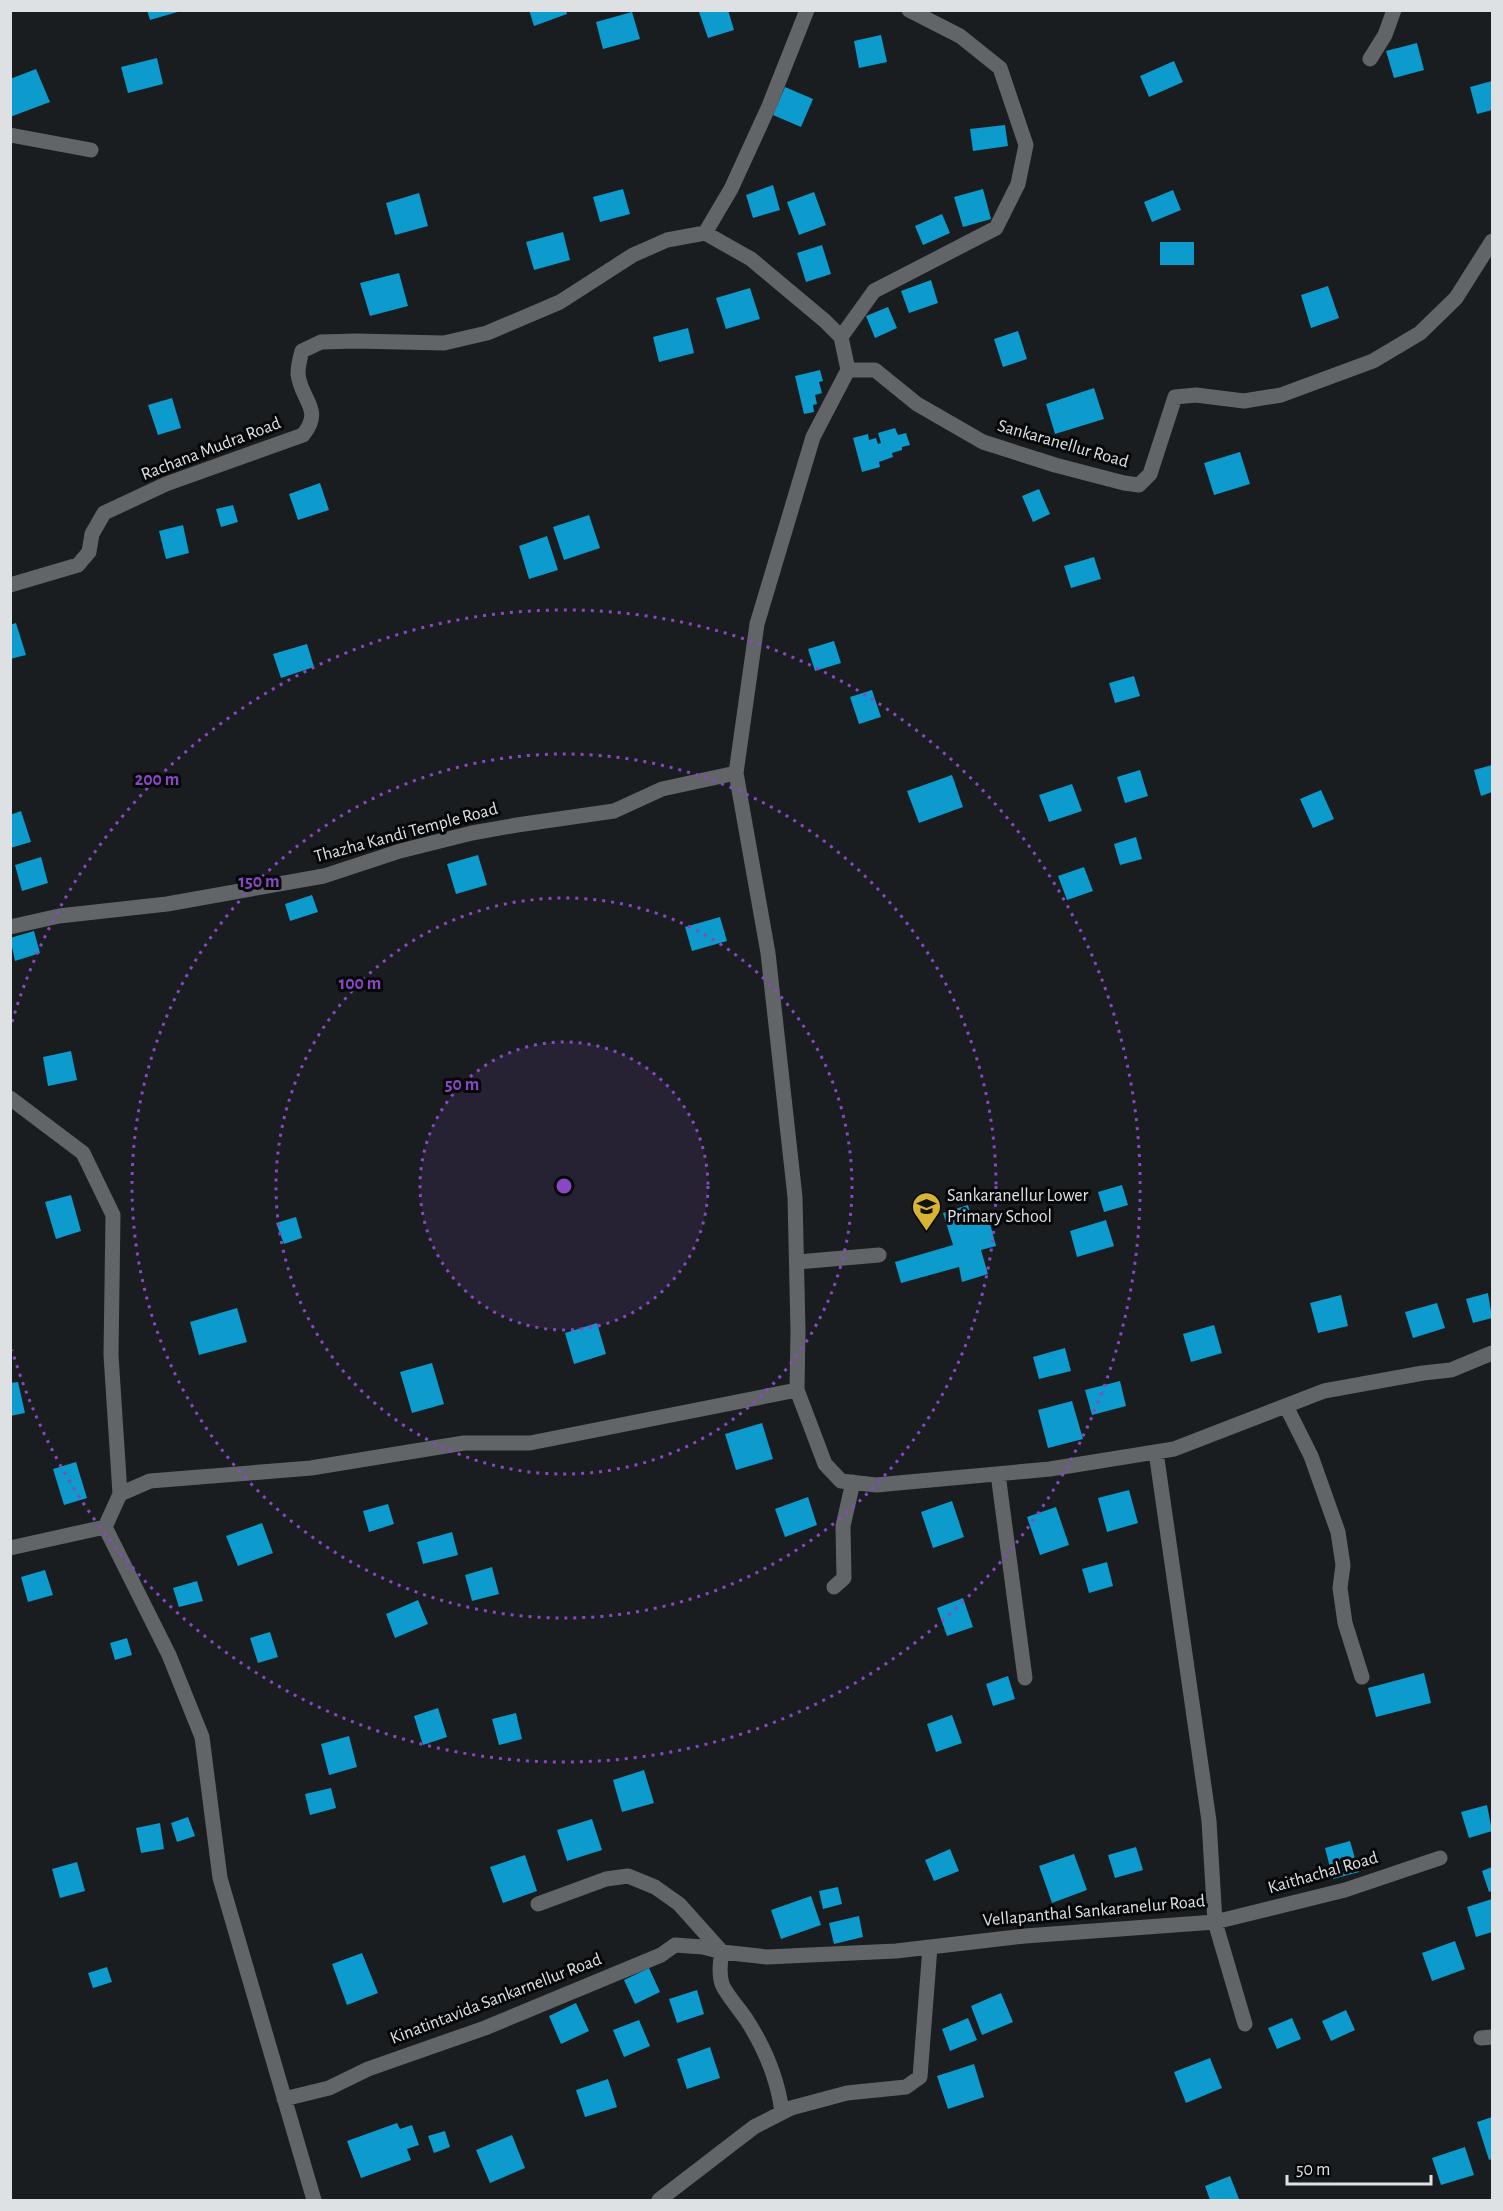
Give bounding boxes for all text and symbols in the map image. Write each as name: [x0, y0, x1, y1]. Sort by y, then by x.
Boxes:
street label: Rachana Mudra Road: [139, 414, 283, 484]
street label: Sankaranellur Road: [995, 417, 1131, 471]
text: 200 m: [135, 771, 179, 789]
street label: Thazha Kandi Temple Road: [312, 800, 500, 866]
text: 150 m: [239, 873, 279, 891]
text: 100 m: [339, 975, 381, 993]
text: 50 m: [445, 1076, 479, 1094]
centre of rings: [554, 1176, 574, 1196]
place label: Sankaranellur Lower Primary School: [947, 1187, 1089, 1226]
school or university icon: Sankaranellur Lower Primary School: [910, 1190, 942, 1232]
street label: Kaithachal Road: [1266, 1849, 1380, 1897]
street label: Vellapanthal Sankaranelur Road: [982, 1892, 1206, 1930]
street label: Kinatintavida Sankarnellur Road: [388, 1950, 604, 2048]
scale bar: [1287, 2148, 1431, 2186]
text: 50 m: [1296, 2161, 1330, 2179]

